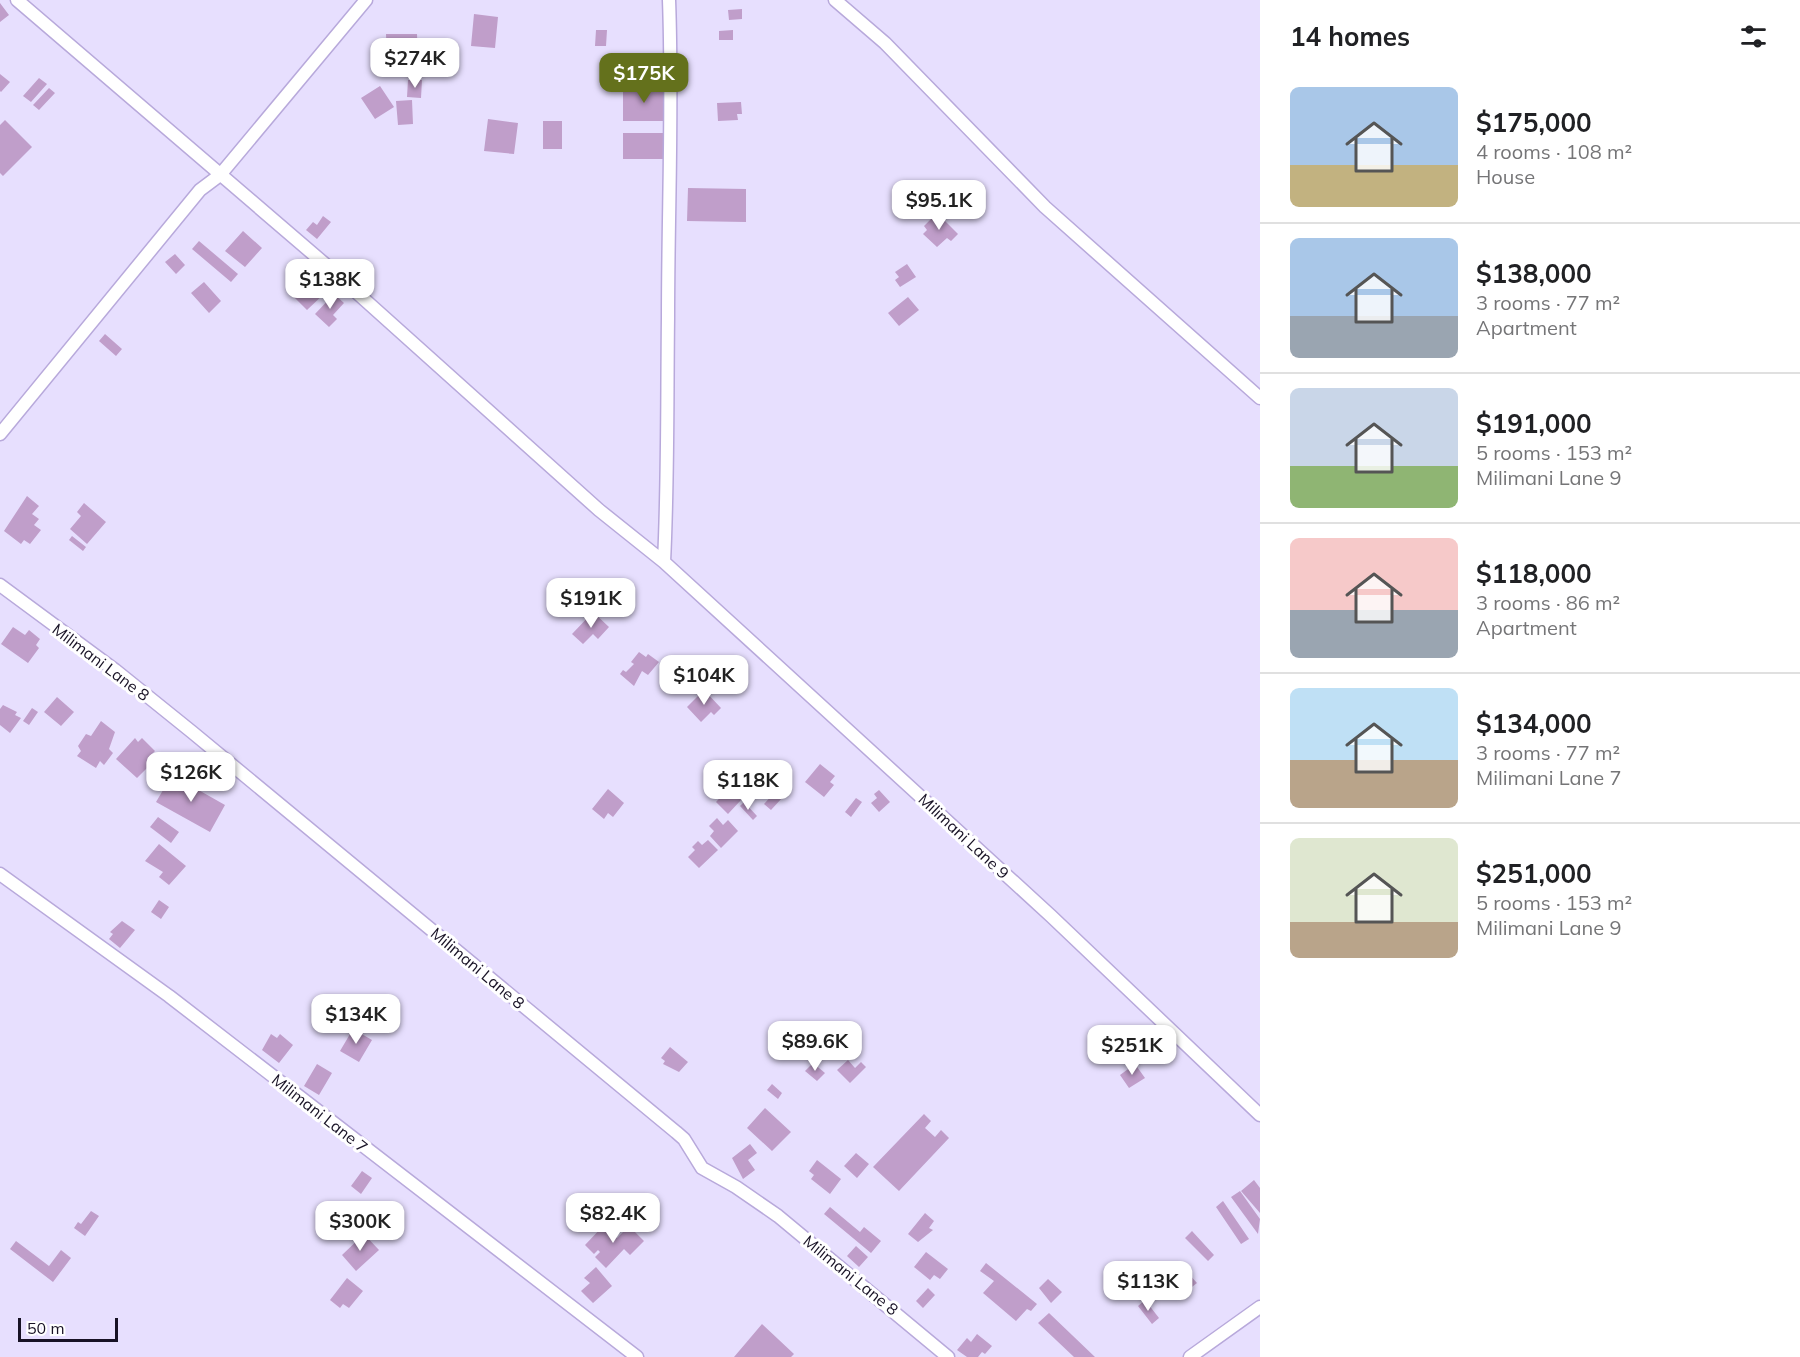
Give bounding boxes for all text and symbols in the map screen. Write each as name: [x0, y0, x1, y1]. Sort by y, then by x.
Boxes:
text: 14 homes: [1290, 20, 1410, 53]
icon: filters: [1737, 20, 1770, 53]
pin: $274K: [373, 38, 457, 89]
text: $274K: [384, 45, 446, 70]
pin: $175K: [602, 53, 686, 104]
text: $175K: [613, 60, 675, 85]
text: $175,000: [1476, 106, 1592, 139]
icon: home: [1338, 111, 1410, 183]
text: 4 rooms · 108 m²: [1476, 139, 1632, 164]
text: House: [1476, 164, 1535, 189]
pin: $95.1K: [890, 180, 988, 231]
text: $95.1K: [906, 187, 972, 212]
text: $138,000: [1476, 257, 1592, 290]
pin: $138K: [288, 259, 372, 310]
icon: home: [1338, 262, 1410, 334]
text: $138K: [299, 266, 361, 291]
text: 3 rooms · 77 m²: [1476, 290, 1620, 315]
text: Apartment: [1476, 315, 1577, 340]
text: $191,000: [1476, 407, 1592, 440]
icon: home: [1338, 412, 1410, 484]
text: 5 rooms · 153 m²: [1476, 440, 1632, 465]
text: Milimani Lane 9: [1476, 465, 1621, 490]
text: $118,000: [1476, 557, 1592, 590]
icon: home: [1338, 562, 1410, 634]
pin: $191K: [549, 578, 633, 629]
text: $191K: [560, 585, 622, 610]
text: 3 rooms · 86 m²: [1476, 590, 1620, 615]
text: Apartment: [1476, 615, 1577, 640]
street label: Milimani Lane 8: [49, 619, 153, 705]
pin: $104K: [662, 655, 746, 706]
text: $104K: [673, 662, 735, 687]
text: $134,000: [1476, 707, 1592, 740]
icon: home: [1338, 712, 1410, 784]
text: 3 rooms · 77 m²: [1476, 740, 1620, 765]
pin: $126K: [149, 752, 233, 803]
text: $126K: [160, 759, 222, 784]
pin: $118K: [706, 760, 790, 811]
text: Milimani Lane 7: [1476, 765, 1621, 790]
text: $118K: [717, 767, 779, 792]
street label: Milimani Lane 9: [915, 789, 1013, 883]
text: $251,000: [1476, 857, 1592, 890]
icon: home: [1338, 862, 1410, 934]
text: 5 rooms · 153 m²: [1476, 890, 1632, 915]
text: Milimani Lane 9: [1476, 915, 1621, 940]
street label: Milimani Lane 8: [427, 923, 529, 1013]
pin: $134K: [314, 994, 398, 1045]
text: $134K: [325, 1001, 387, 1026]
pin: $89.6K: [766, 1021, 864, 1072]
pin: $251K: [1090, 1025, 1174, 1076]
text: $89.6K: [782, 1028, 848, 1053]
text: $251K: [1101, 1032, 1163, 1057]
street label: Milimani Lane 7: [268, 1069, 372, 1157]
pin: $82.4K: [564, 1193, 662, 1244]
text: $82.4K: [580, 1200, 646, 1225]
pin: $300K: [318, 1201, 402, 1252]
text: $300K: [329, 1208, 391, 1233]
street label: Milimani Lane 8: [799, 1231, 903, 1319]
pin: $113K: [1106, 1261, 1190, 1312]
text: $113K: [1117, 1268, 1179, 1293]
scale bar: [18, 1315, 118, 1342]
text: 50 m: [27, 1318, 64, 1338]

